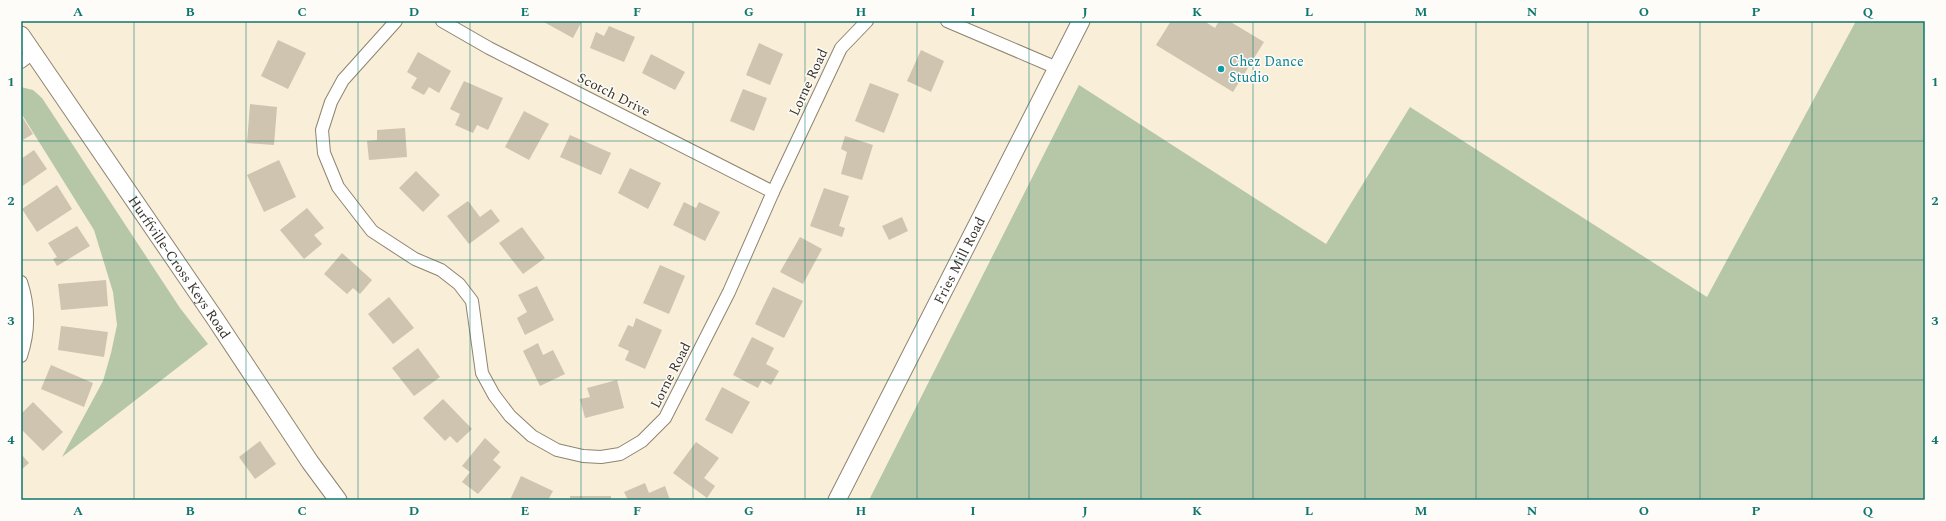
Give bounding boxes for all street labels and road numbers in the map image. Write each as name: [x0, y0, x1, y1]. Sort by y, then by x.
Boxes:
street label: Lorne Road: [784, 45, 833, 119]
street label: Scotch Drive: [574, 67, 654, 122]
street label: Hurffville-Cross Keys Road: [123, 191, 236, 343]
street label: Fries Mill Road: [928, 213, 991, 308]
street label: Lorne Road: [645, 338, 696, 412]

